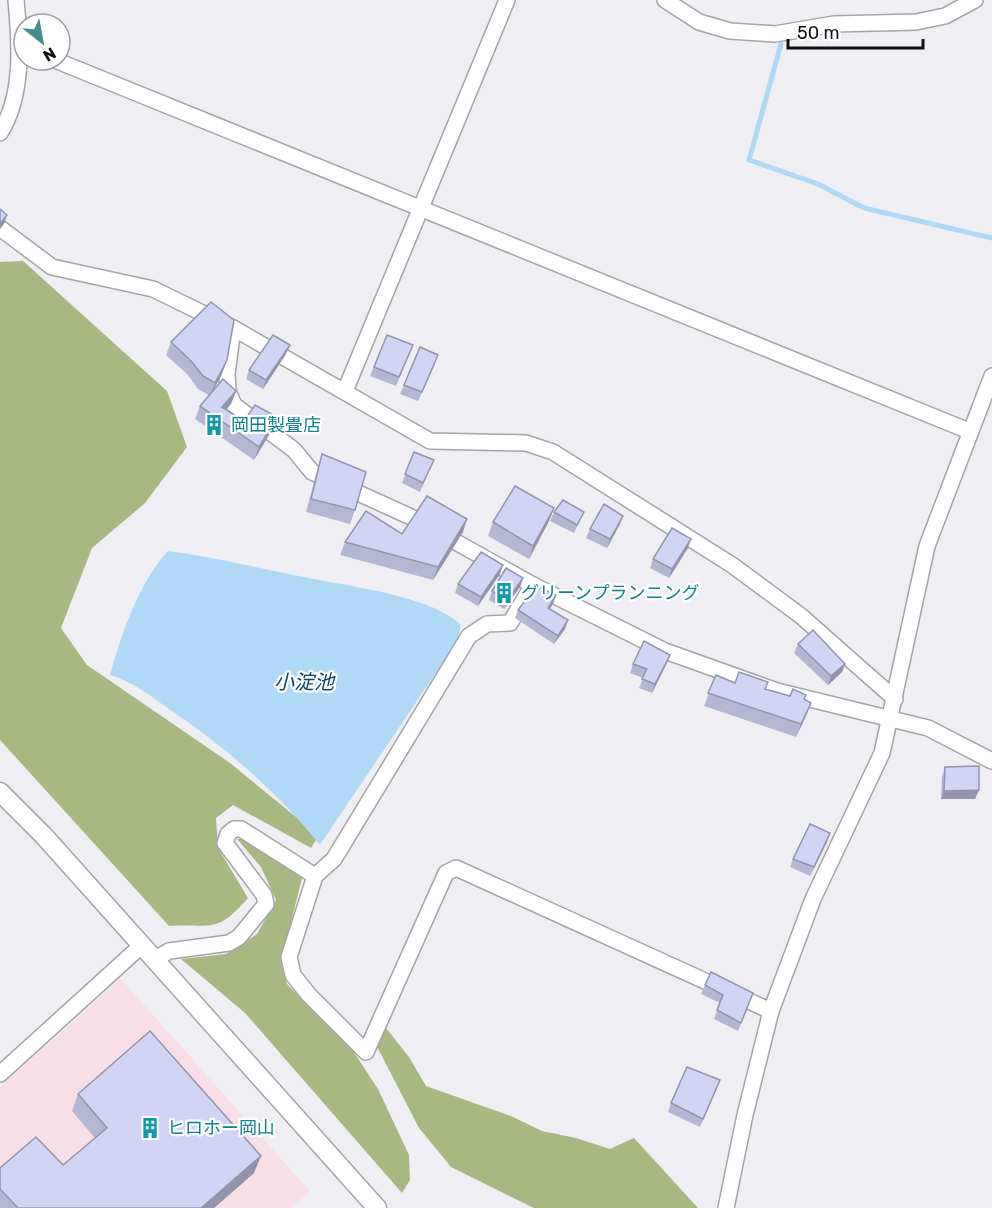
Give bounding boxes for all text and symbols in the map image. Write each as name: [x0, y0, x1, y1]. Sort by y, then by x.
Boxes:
north arrow: [12, 12, 72, 72]
scale bar: [788, 12, 923, 50]
text: 50 m: [797, 22, 840, 44]
text: N: [40, 43, 59, 66]
building icon: 岡田製畳店: [202, 413, 226, 437]
place label: 岡田製畳店: [231, 414, 321, 436]
building icon: グリーンプランニング: [492, 581, 516, 605]
place label: グリーンプランニング: [521, 582, 700, 604]
water label: 小淀池: [274, 670, 336, 694]
building icon: ヒロホー岡山: [138, 1116, 162, 1140]
place label: ヒロホー岡山: [167, 1117, 275, 1139]

